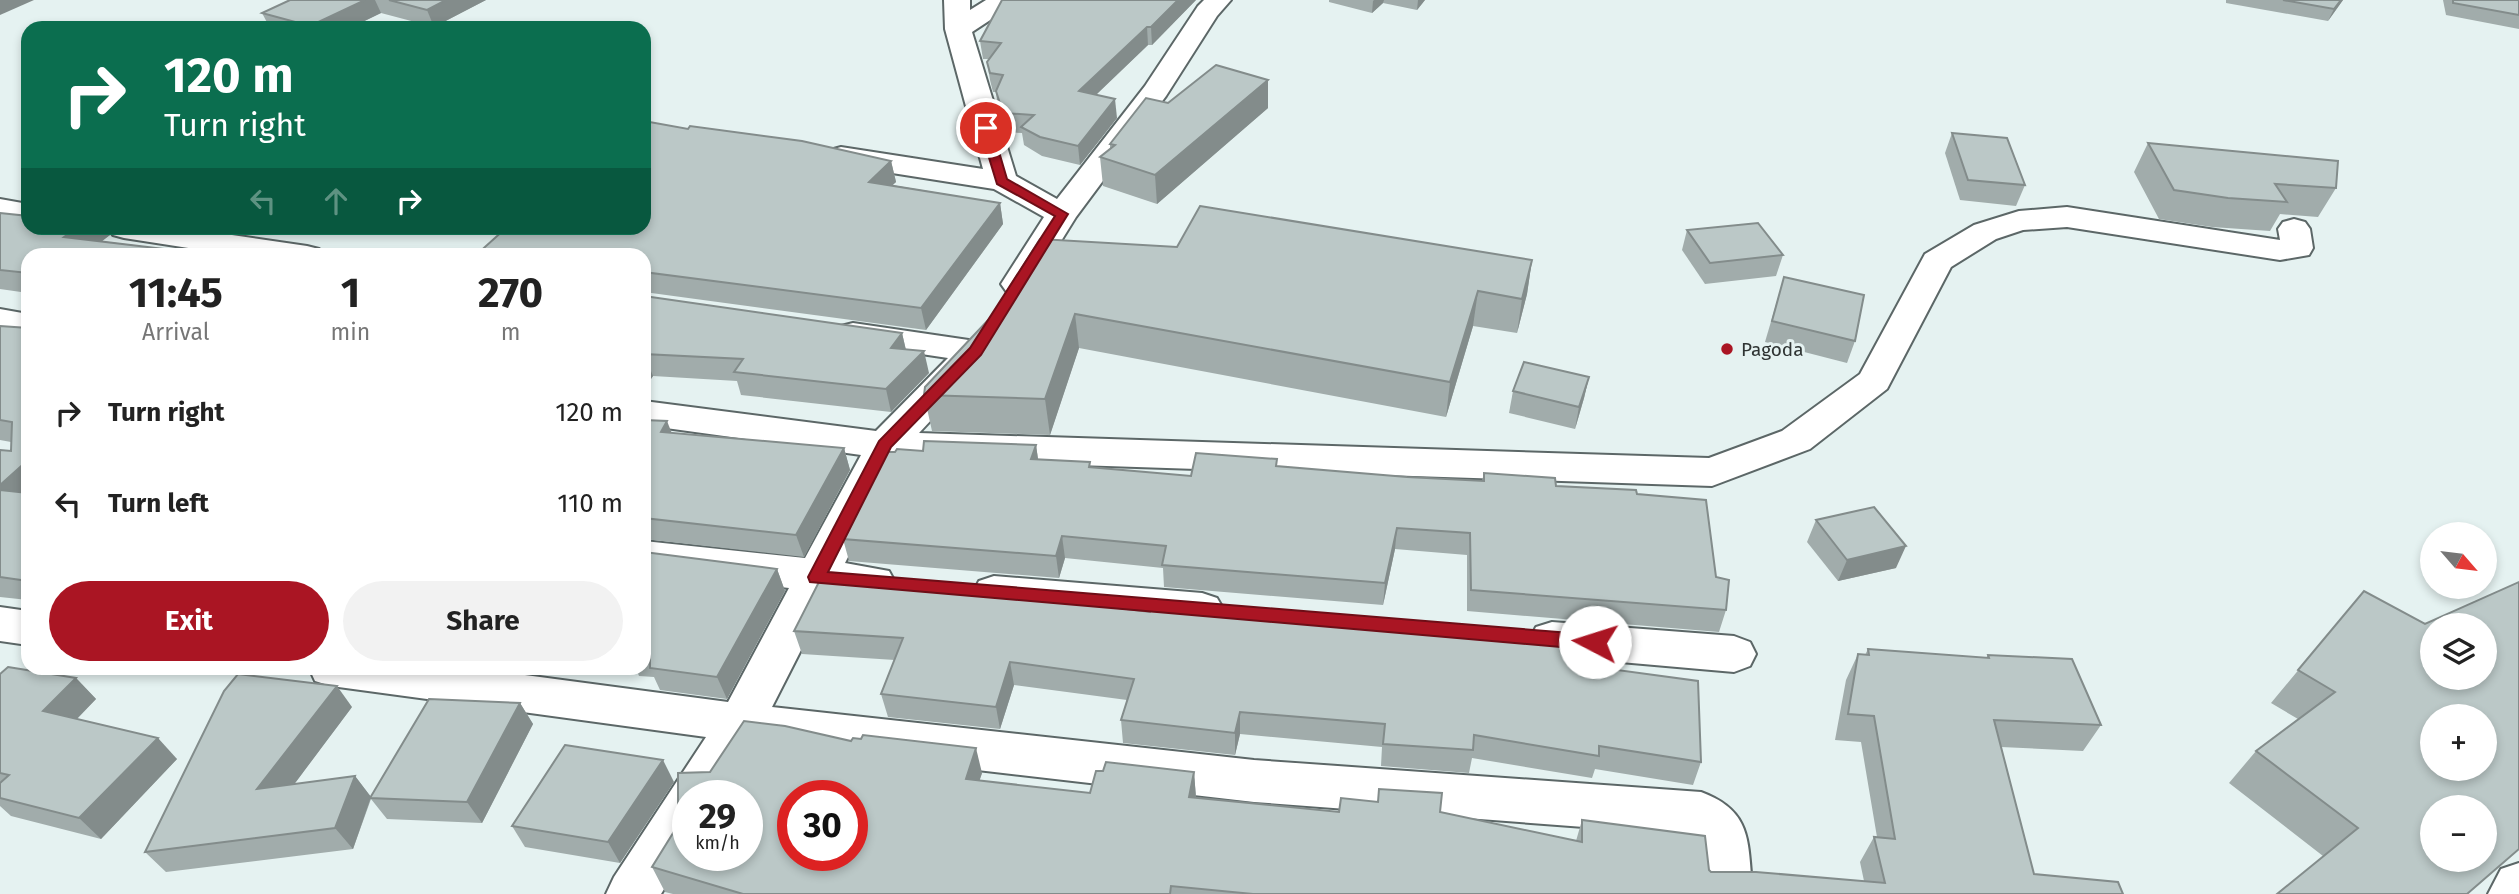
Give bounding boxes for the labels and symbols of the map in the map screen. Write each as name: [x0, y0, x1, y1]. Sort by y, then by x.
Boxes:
pin: [956, 98, 1016, 158]
place label: Pagoda: [1741, 338, 1804, 361]
marker: Pagoda: [1719, 341, 1735, 357]
north arrow: [2420, 522, 2497, 598]
position arrow: [1558, 605, 1632, 679]
speed limit sign: 30: [777, 780, 868, 871]

